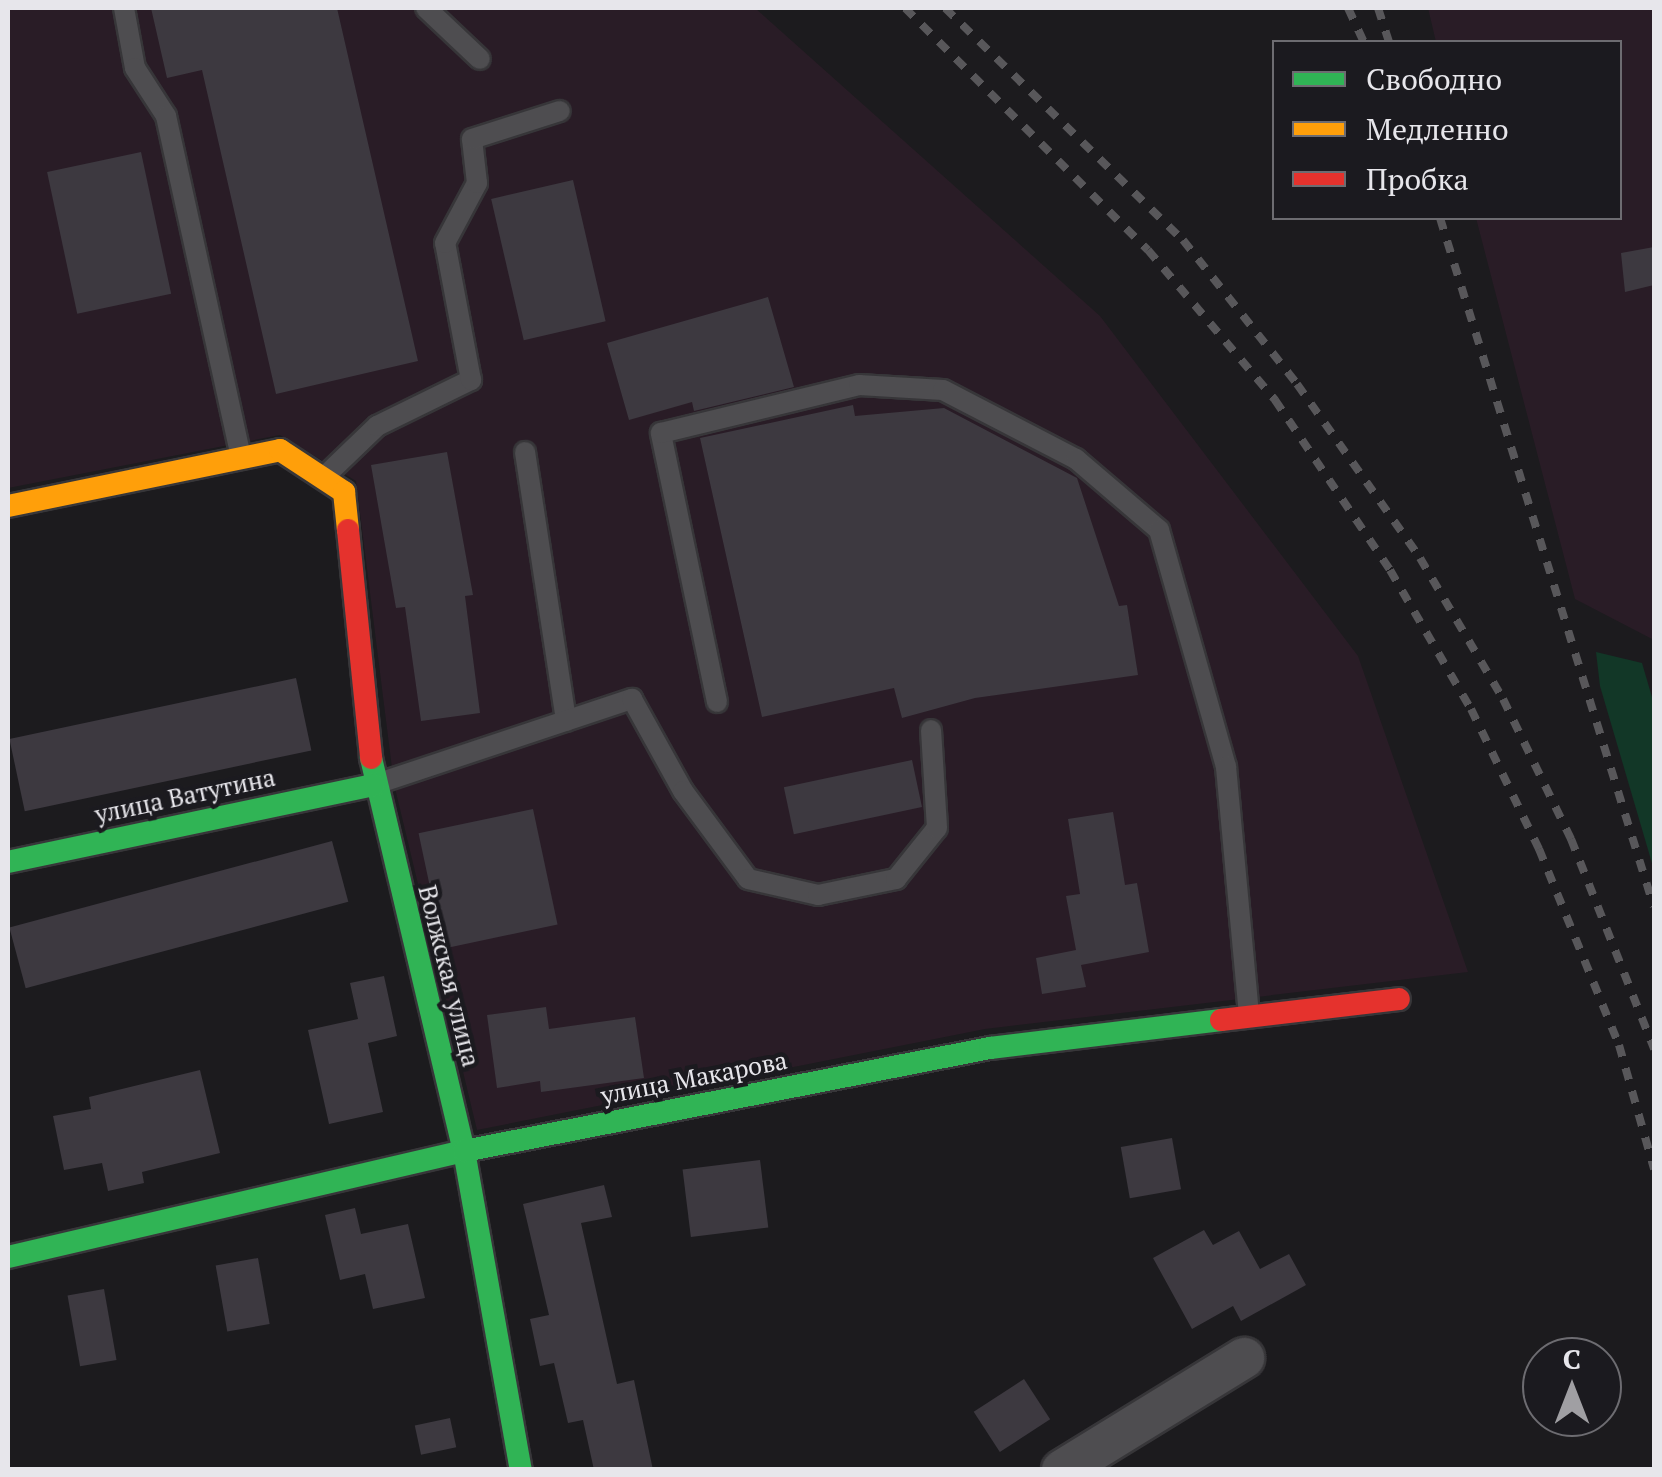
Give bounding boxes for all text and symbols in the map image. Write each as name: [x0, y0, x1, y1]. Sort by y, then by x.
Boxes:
legend: [1272, 40, 1622, 220]
text: Свободно: [1366, 59, 1502, 99]
text: Медленно: [1366, 109, 1509, 149]
text: Пробка: [1366, 159, 1469, 199]
street label: улица Ватутина: [92, 762, 278, 830]
street label: Волжская улица: [412, 882, 486, 1070]
street label: улица Макарова: [598, 1045, 790, 1111]
north arrow: [1522, 1337, 1622, 1437]
text: С: [1563, 1340, 1581, 1377]

